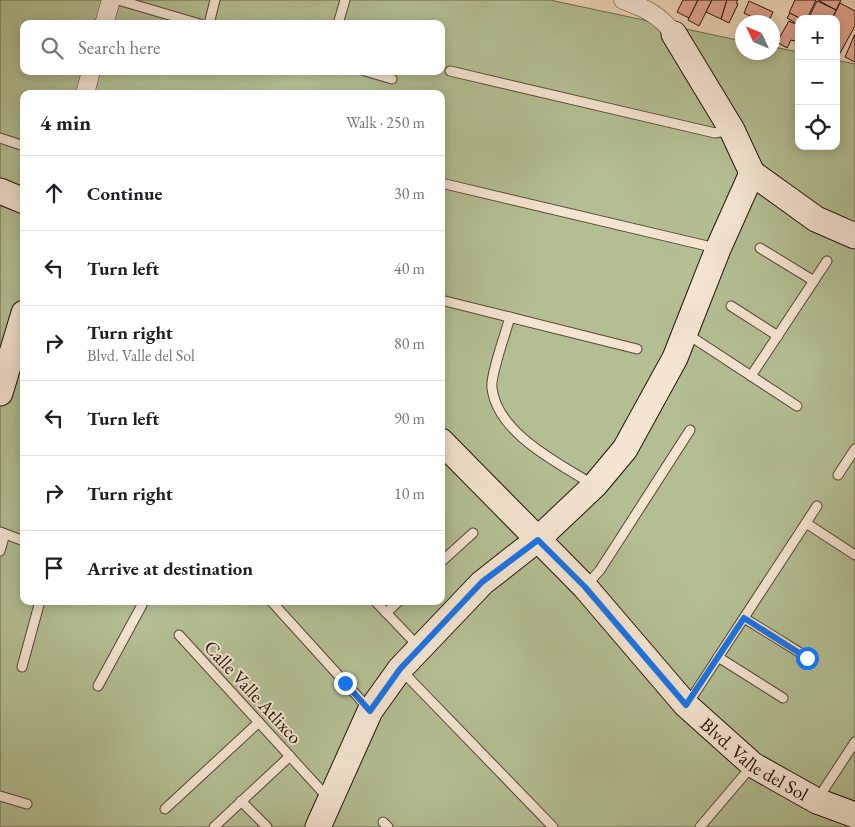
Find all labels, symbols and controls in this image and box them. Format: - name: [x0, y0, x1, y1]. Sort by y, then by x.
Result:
- north arrow: [735, 15, 780, 60]
- map controls: [795, 15, 840, 150]
- button: +: [795, 15, 840, 60]
- search box: [20, 20, 445, 75]
- icon: search: [38, 34, 66, 62]
- text: Search here: [78, 35, 160, 60]
- button: −: [795, 60, 840, 105]
- button: locate: [795, 105, 840, 150]
- text: 4 min: [40, 109, 91, 136]
- text: Walk · 250 m: [346, 112, 425, 133]
- icon: ahead: [40, 179, 68, 207]
- text: Continue: [87, 181, 162, 206]
- text: 30 m: [394, 183, 425, 204]
- icon: left: [40, 254, 68, 282]
- text: Turn left: [87, 256, 159, 281]
- text: 40 m: [394, 258, 425, 279]
- text: Turn right: [87, 320, 173, 345]
- icon: right: [40, 329, 68, 357]
- text: 80 m: [394, 333, 425, 354]
- text: Blvd. Valle del Sol: [87, 345, 195, 366]
- icon: left: [40, 404, 68, 432]
- text: Turn left: [87, 406, 159, 431]
- text: 90 m: [394, 408, 425, 429]
- icon: right: [40, 479, 68, 507]
- text: Turn right: [87, 481, 173, 506]
- text: 10 m: [394, 483, 425, 504]
- icon: arrive: [40, 554, 68, 582]
- text: Arrive at destination: [87, 556, 253, 581]
- street label: Calle Valle Atlixco: [199, 635, 307, 749]
- route start: [796, 647, 819, 670]
- route end: [334, 672, 357, 695]
- street label: Blvd. Valle del Sol: [695, 711, 813, 806]

